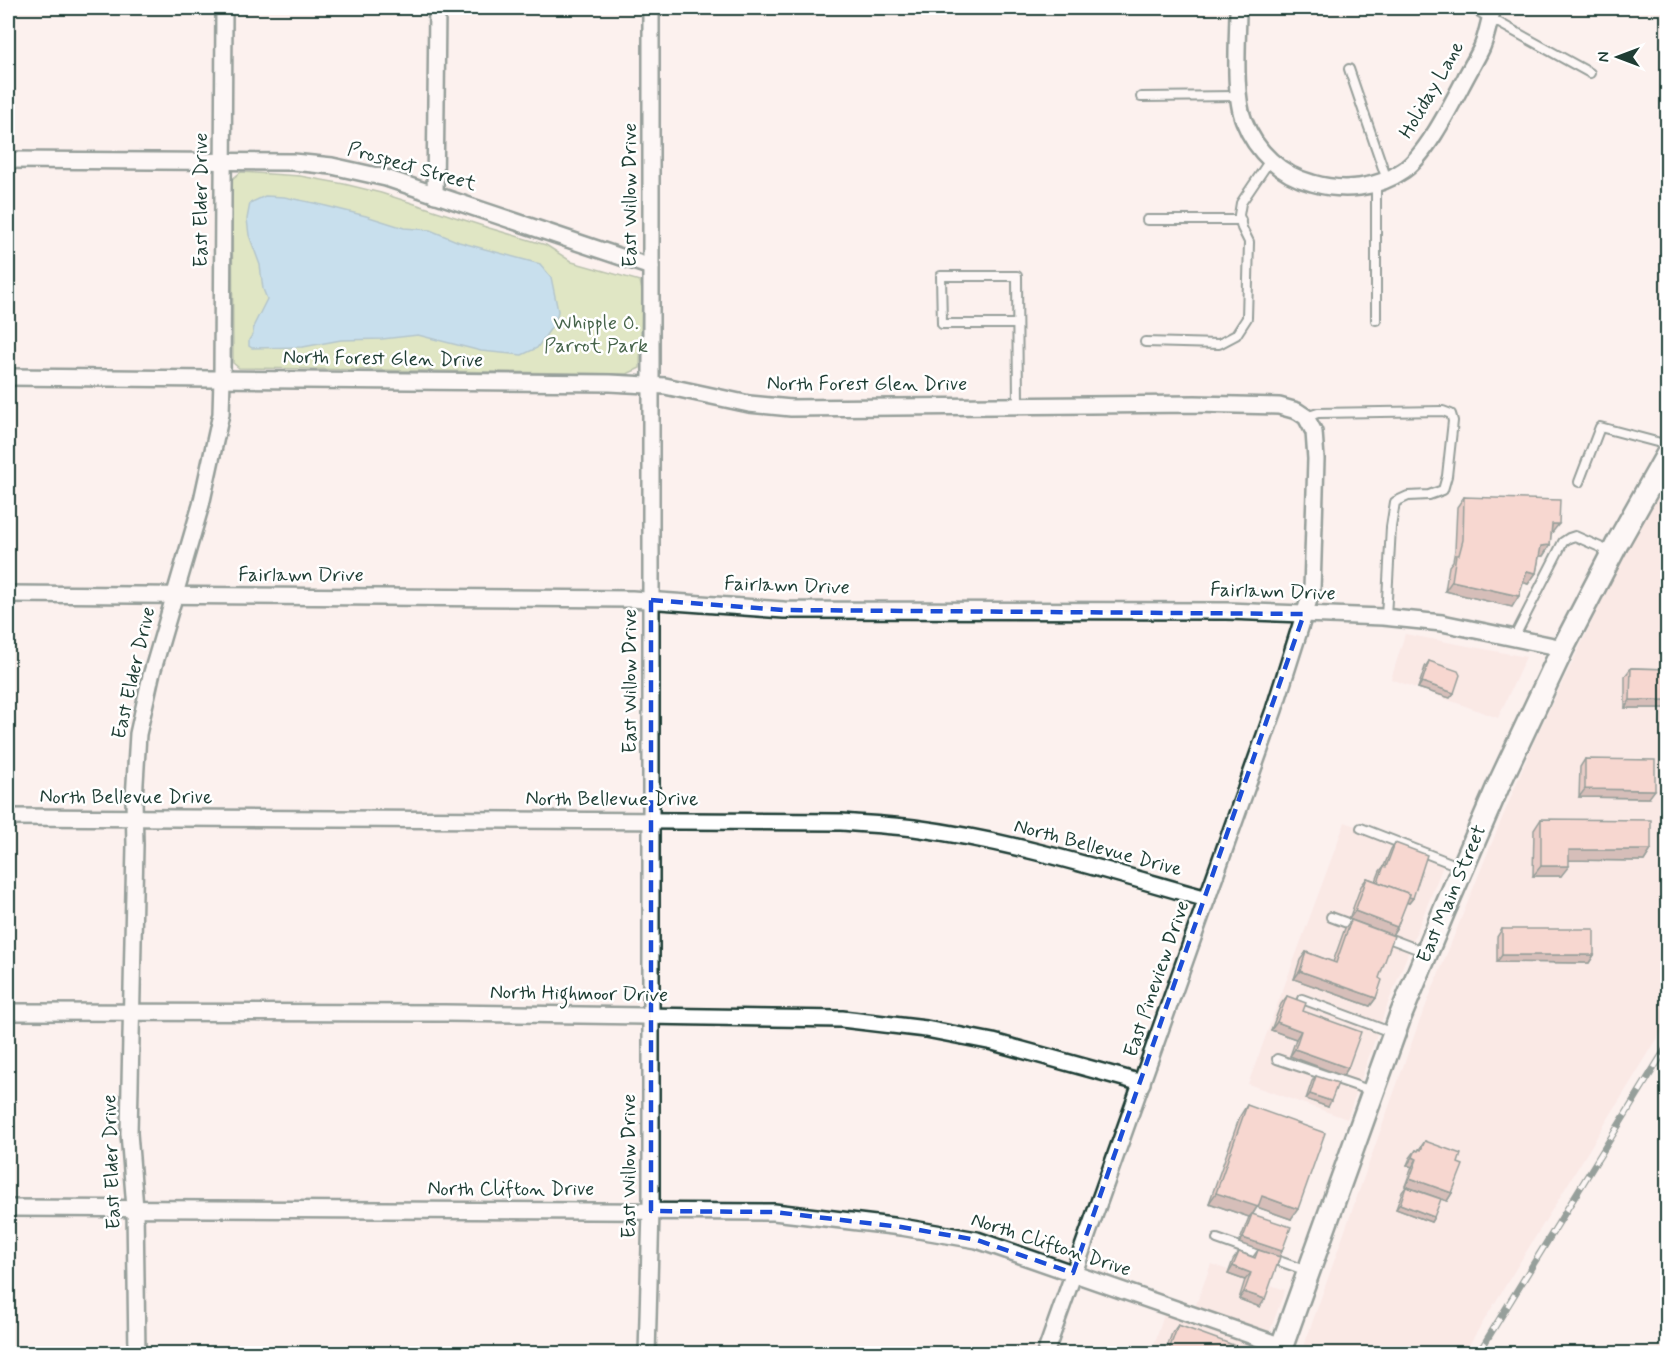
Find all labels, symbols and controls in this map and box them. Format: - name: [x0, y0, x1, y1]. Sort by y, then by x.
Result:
- north arrow: [1588, 27, 1648, 87]
- street label: Holiday Lane: [1393, 36, 1471, 144]
- text: N: [1594, 52, 1615, 62]
- street label: East Willow Drive: [617, 123, 644, 267]
- street label: East Elder Drive: [188, 132, 215, 268]
- street label: Prospect Street: [344, 136, 480, 198]
- park label: Whipple O. Parrot Park: [544, 310, 648, 360]
- street label: North Forest Glen Drive: [283, 344, 483, 374]
- street label: North Forest Glen Drive: [767, 371, 967, 398]
- street label: Fairlawn Drive: [238, 562, 364, 589]
- street label: Fairlawn Drive: [724, 570, 850, 602]
- street label: Fairlawn Drive: [1210, 576, 1336, 608]
- street label: East Elder Drive: [106, 604, 162, 742]
- street label: East Willow Drive: [617, 609, 644, 753]
- street label: North Bellevue Drive: [40, 784, 212, 811]
- street label: North Bellevue Drive: [526, 786, 698, 813]
- street label: North Bellevue Drive: [1011, 813, 1185, 883]
- street label: East Main Street: [1411, 821, 1493, 967]
- street label: East Pineview Drive: [1118, 897, 1196, 1061]
- street label: North Highmoor Drive: [490, 979, 668, 1011]
- street label: East Elder Drive: [96, 1094, 128, 1230]
- street label: East Willow Drive: [616, 1094, 643, 1238]
- street label: North Clifton Drive: [428, 1176, 594, 1203]
- street label: North Clifton Drive: [968, 1206, 1134, 1284]

